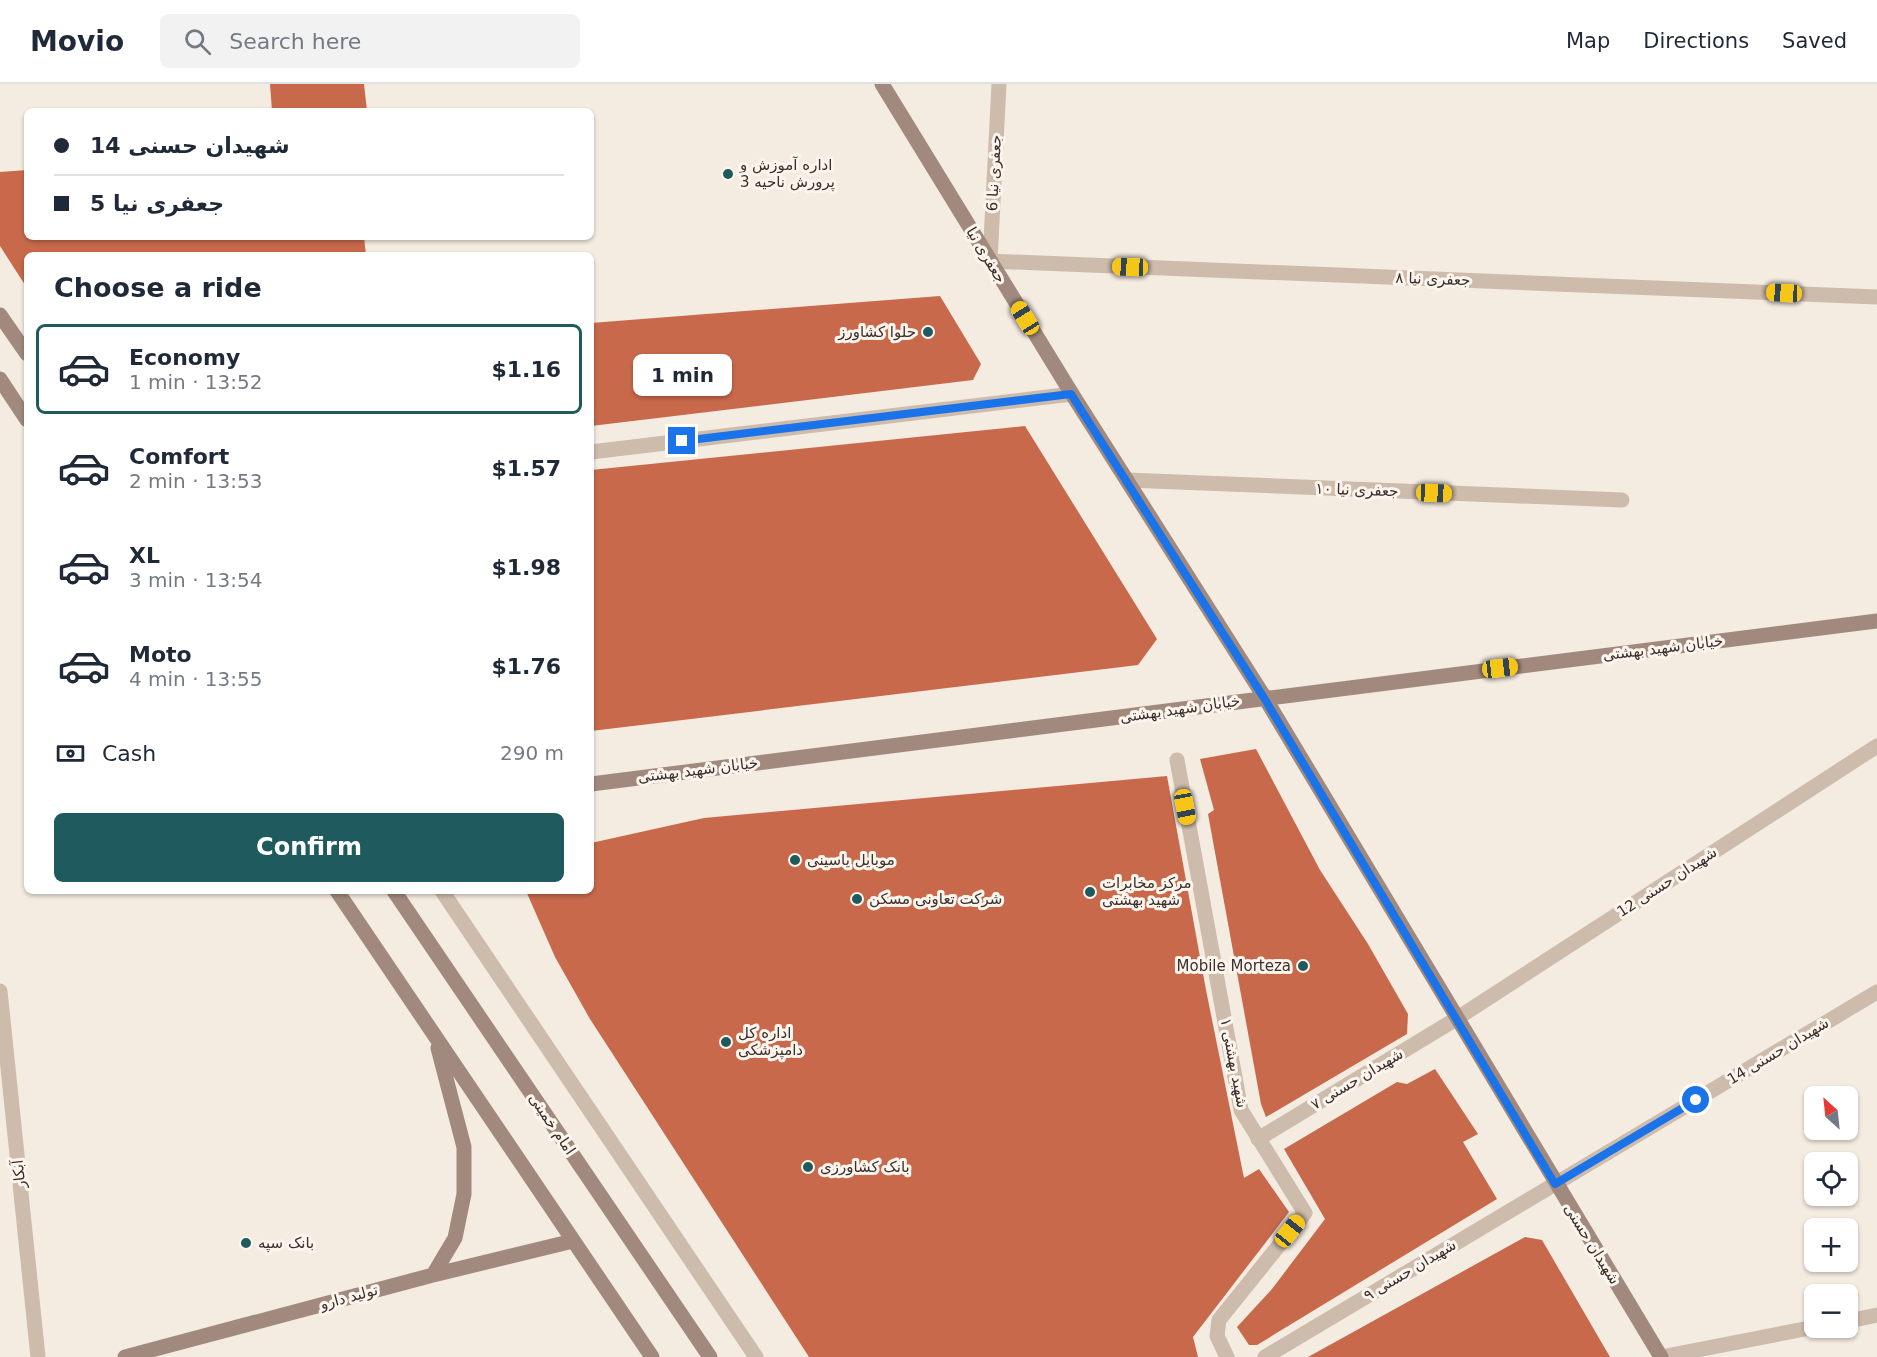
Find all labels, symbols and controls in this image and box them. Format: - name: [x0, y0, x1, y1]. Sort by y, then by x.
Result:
- search box: [160, 14, 580, 68]
- text: Movio: [30, 25, 124, 58]
- icon: search: [181, 25, 214, 58]
- text: Search here: [229, 29, 361, 54]
- text: Map: [1566, 29, 1610, 53]
- text: Directions: [1643, 29, 1749, 53]
- text: Saved: [1782, 29, 1847, 53]
- text: شهیدان حسنی 14: [90, 133, 290, 158]
- street label: جعفری نیا 6: [983, 134, 1005, 212]
- place label: اداره آموزش و پرورش ناحیه 3: [739, 156, 835, 192]
- marker: اداره آموزش و پرورش ناحیه 3: [721, 167, 735, 181]
- text: جعفری نیا 5: [90, 191, 224, 216]
- street label: جعفری نیا: [962, 224, 1010, 286]
- car: [1112, 257, 1148, 277]
- street label: جعفری نیا ۸: [1395, 269, 1471, 289]
- text: Choose a ride: [54, 272, 262, 303]
- car: [1766, 283, 1802, 303]
- car: [1008, 298, 1042, 338]
- place label: حلوا کشاورز: [837, 323, 916, 341]
- marker: حلوا کشاورز: [921, 325, 935, 339]
- icon: car: [57, 342, 111, 396]
- text: Economy: [129, 345, 240, 370]
- callout: 1 min: [632, 354, 732, 396]
- text: $1.16: [491, 357, 561, 382]
- text: 1 min: [651, 363, 714, 387]
- text: 1 min · 13:52: [129, 370, 263, 394]
- route end: [668, 427, 695, 454]
- icon: car: [57, 441, 111, 495]
- text: Comfort: [129, 444, 229, 469]
- text: $1.57: [491, 456, 561, 481]
- text: 2 min · 13:53: [129, 469, 263, 493]
- street label: جعفری نیا ۱۰: [1315, 480, 1399, 500]
- car: [1416, 483, 1452, 503]
- icon: car: [57, 540, 111, 594]
- text: XL: [129, 543, 160, 568]
- text: $1.98: [491, 555, 561, 580]
- text: 3 min · 13:54: [129, 568, 263, 592]
- street label: خیابان شهید بهشتی: [1602, 632, 1724, 664]
- icon: car: [57, 639, 111, 693]
- text: Moto: [129, 642, 192, 667]
- text: $1.76: [491, 654, 561, 679]
- car: [1481, 657, 1519, 679]
- text: 4 min · 13:55: [129, 667, 263, 691]
- street label: خیابان شهید بهشتی: [1119, 692, 1241, 726]
- icon: cash: [54, 737, 87, 770]
- text: Cash: [102, 741, 156, 766]
- text: 290 m: [500, 741, 564, 765]
- street label: خیابان شهید بهشتی: [637, 754, 759, 786]
- car: [1173, 788, 1197, 826]
- button: Confirm: [54, 813, 564, 882]
- street label: شهیدان حسنی 12: [1614, 843, 1720, 921]
- place label: موبایل یاسینی: [807, 851, 895, 869]
- marker: موبایل یاسینی: [788, 853, 802, 867]
- place label: مرکز مخابرات شهید بهشتی: [1102, 874, 1192, 909]
- marker: مرکز مخابرات شهید بهشتی: [1083, 885, 1097, 899]
- place label: شرکت تعاونی مسکن: [869, 890, 1002, 908]
- marker: شرکت تعاونی مسکن: [850, 892, 864, 906]
- place label: Mobile Morteza: [1177, 957, 1291, 975]
- marker: Mobile Morteza: [1296, 959, 1310, 973]
- street label: شهیدان حسنی 14: [1724, 1014, 1832, 1088]
- street label: شهید بهشتی ۱: [1216, 1017, 1252, 1109]
- place label: اداره کل دامپزشکی: [738, 1024, 803, 1060]
- marker: اداره کل دامپزشکی: [719, 1035, 733, 1049]
- street label: شهیدان حسنی ۷: [1308, 1044, 1406, 1114]
- route start: [1682, 1086, 1709, 1113]
- north arrow: [1804, 1086, 1858, 1140]
- map controls: [1804, 1086, 1858, 1338]
- street label: امام خمینی: [525, 1090, 579, 1158]
- button: locate: [1804, 1152, 1858, 1206]
- street label: آبکار: [8, 1158, 30, 1190]
- place label: بانک کشاورزی: [820, 1158, 910, 1176]
- marker: بانک کشاورزی: [801, 1160, 815, 1174]
- street label: شهیدان حسنی: [1560, 1200, 1624, 1288]
- car: [1272, 1211, 1308, 1251]
- button: +: [1804, 1218, 1858, 1272]
- place label: بانک سپه: [258, 1234, 314, 1253]
- street label: شهیدان حسنی ۹: [1361, 1235, 1459, 1305]
- marker: بانک سپه: [239, 1236, 253, 1250]
- street label: تولید دارو: [317, 1281, 380, 1314]
- button: −: [1804, 1284, 1858, 1338]

